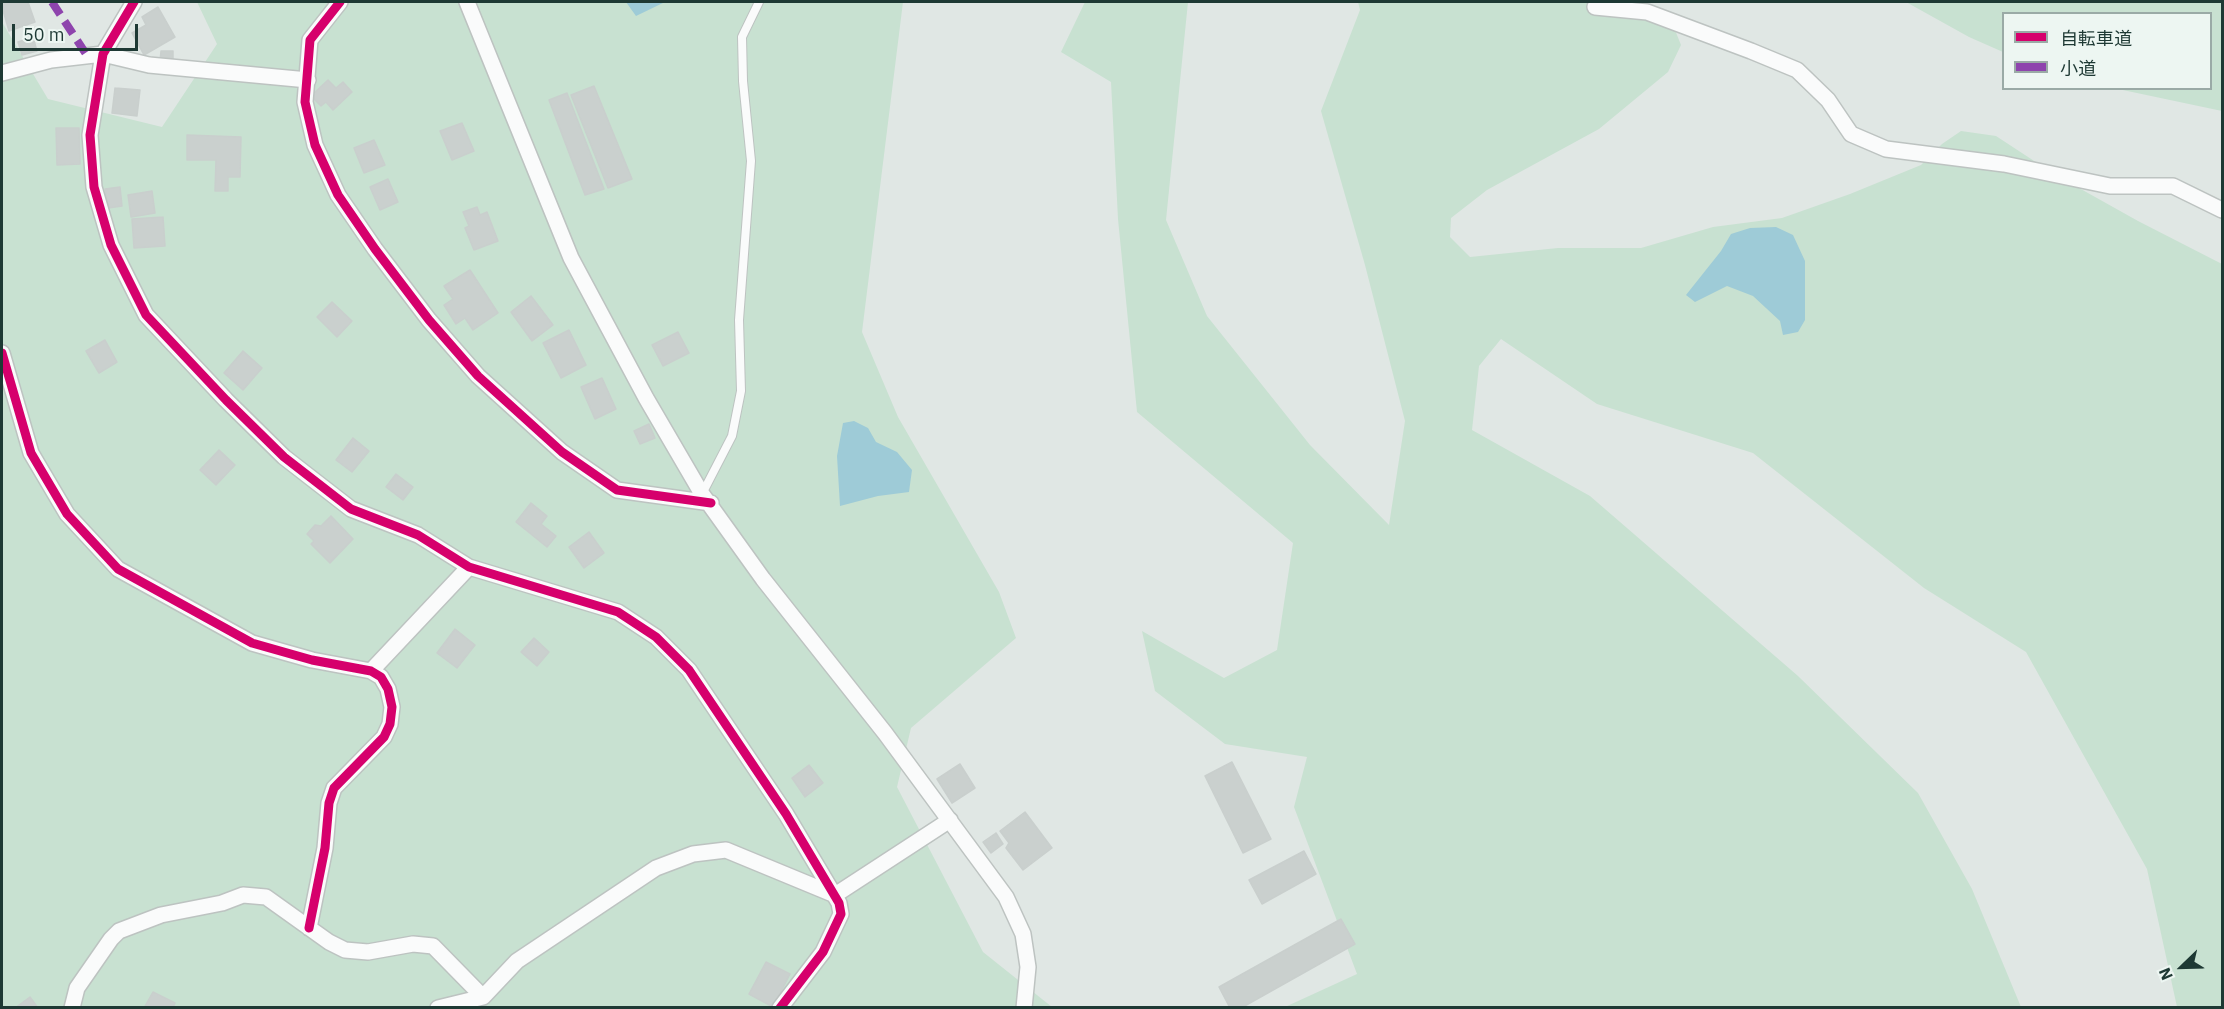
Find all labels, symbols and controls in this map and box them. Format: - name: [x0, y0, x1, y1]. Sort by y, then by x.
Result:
- scale bar: [15, 12, 141, 50]
- legend: [2002, 12, 2212, 90]
- text: 50 m: [23, 23, 65, 46]
- text: 自転車道: [2060, 27, 2132, 50]
- text: 小道: [2060, 57, 2096, 80]
- north arrow: [2152, 937, 2212, 997]
- text: N: [2154, 965, 2177, 983]

